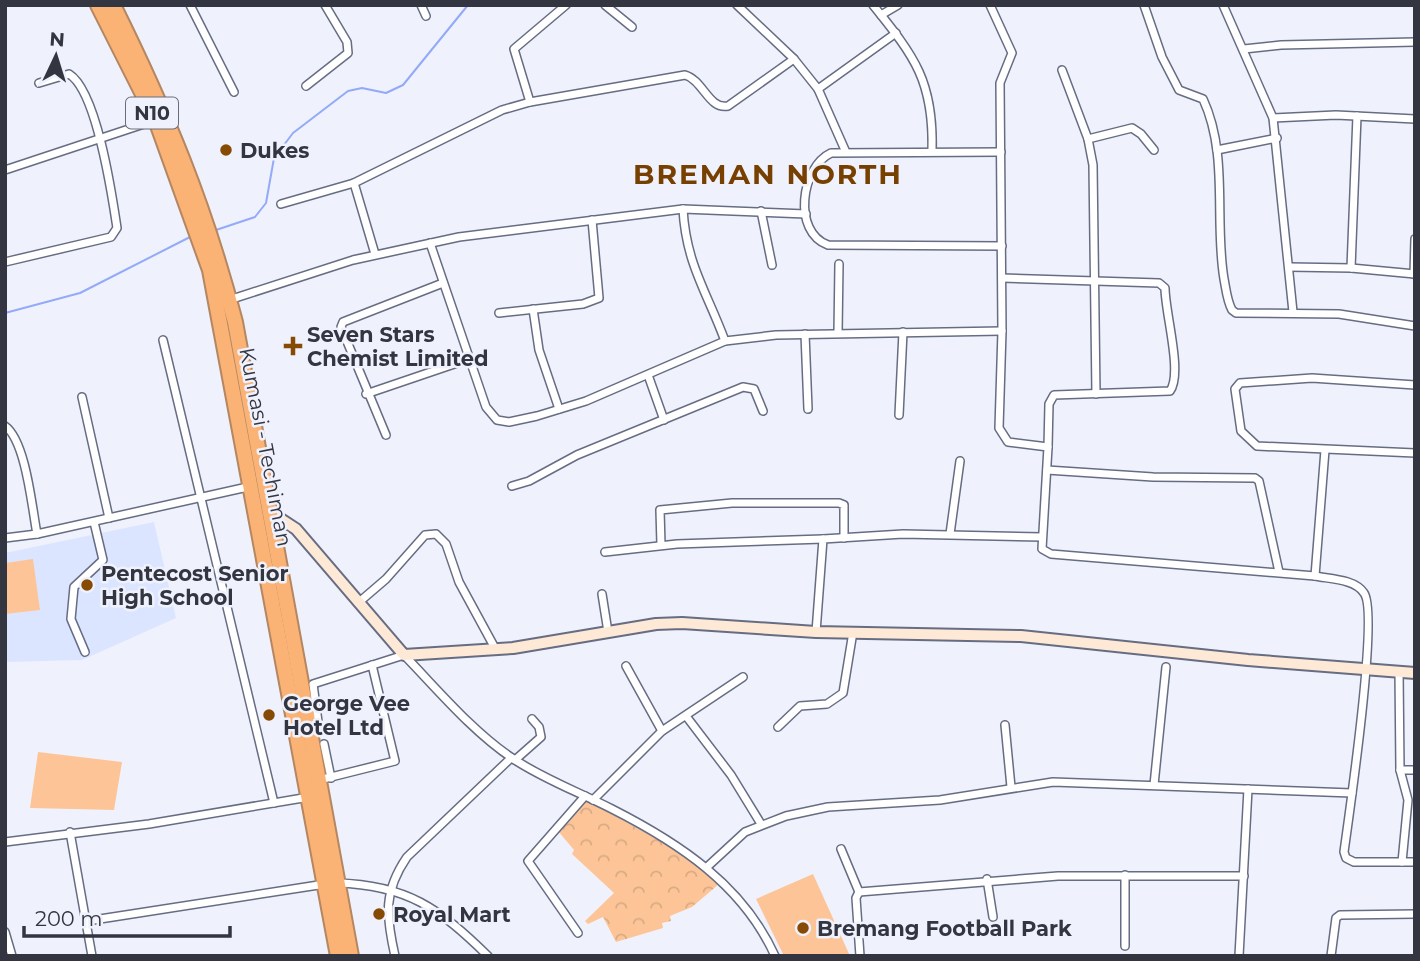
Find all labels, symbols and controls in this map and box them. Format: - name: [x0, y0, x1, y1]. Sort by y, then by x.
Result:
- north arrow: [21, 21, 91, 91]
- text: N: [49, 28, 66, 52]
- road number: N10: [126, 97, 178, 128]
- place label: Dukes: [240, 138, 309, 163]
- marker: Dukes: [218, 142, 234, 158]
- district label: BREMAN NORTH: [633, 157, 903, 191]
- place label: Seven Stars Chemist Limited: [307, 322, 489, 371]
- marker: Seven Stars Chemist Limited: [285, 338, 301, 354]
- street label: Kumasi - Techiman: [234, 345, 298, 549]
- place label: Pentecost Senior High School: [101, 561, 288, 610]
- marker: Pentecost Senior High School: [79, 577, 95, 593]
- place label: George Vee Hotel Ltd: [283, 691, 410, 740]
- marker: George Vee Hotel Ltd: [261, 707, 277, 723]
- scale bar: [24, 894, 231, 938]
- place label: Royal Mart: [393, 902, 511, 927]
- text: 200 m: [35, 906, 102, 931]
- marker: Royal Mart: [371, 906, 387, 922]
- place label: Bremang Football Park: [817, 916, 1072, 941]
- marker: Bremang Football Park: [795, 920, 811, 936]

